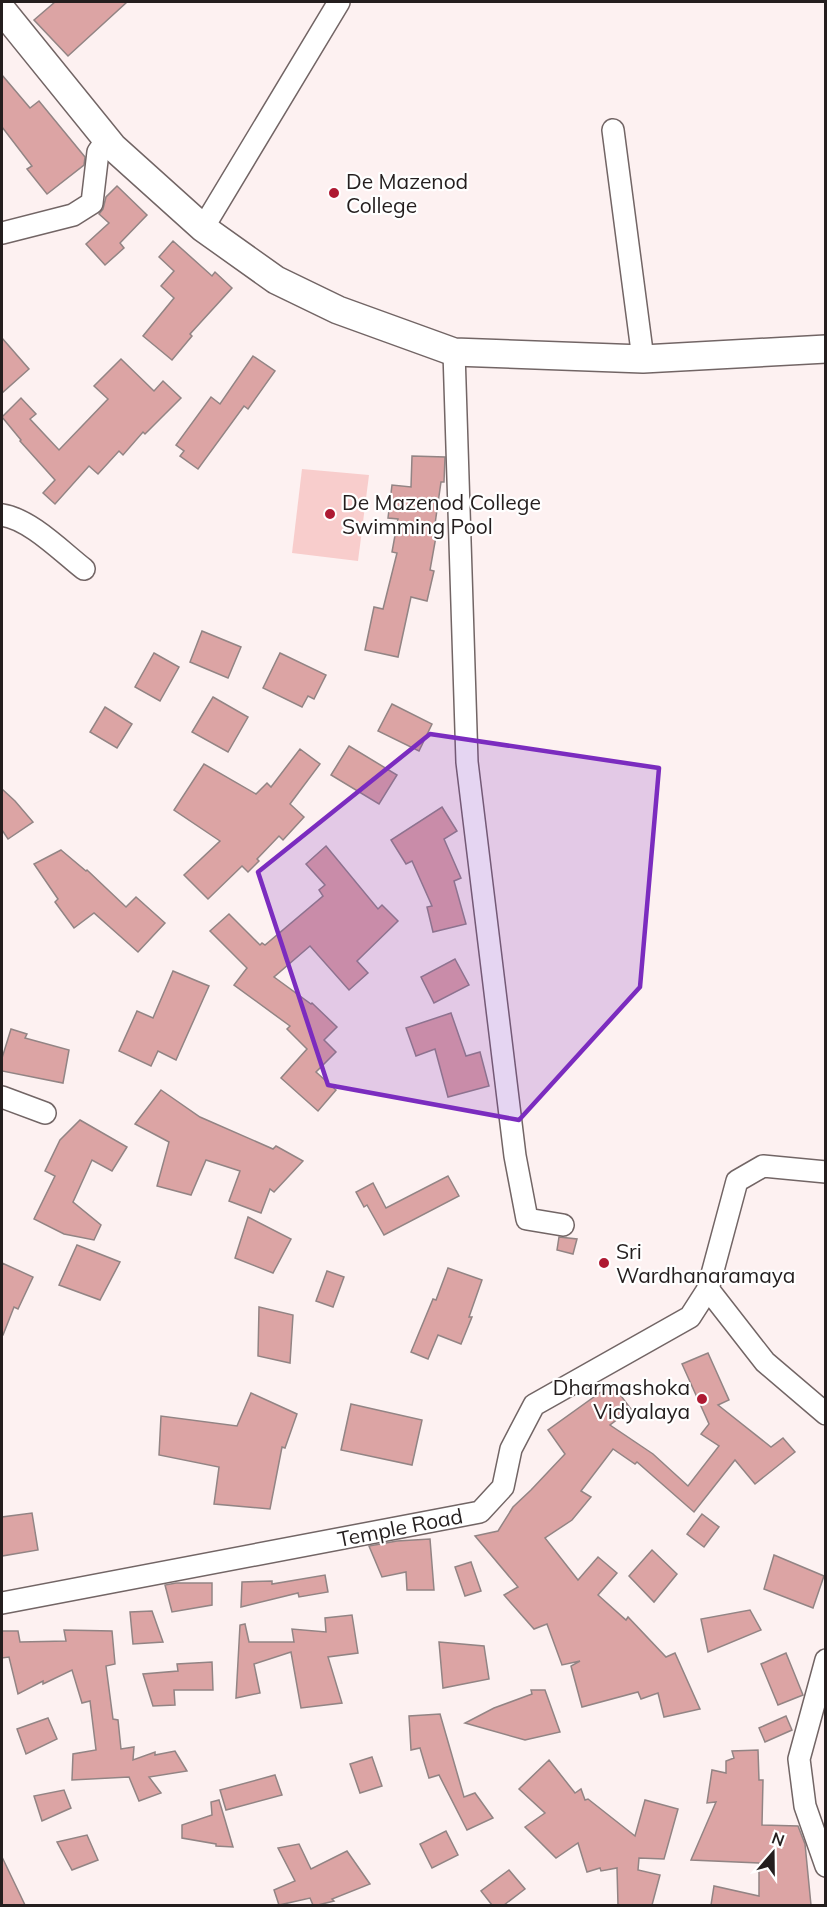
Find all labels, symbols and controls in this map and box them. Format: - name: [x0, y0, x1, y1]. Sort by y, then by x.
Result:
- place label: De Mazenod College: [346, 168, 468, 218]
- marker: De Mazenod College: [327, 186, 341, 200]
- place label: De Mazenod College Swimming Pool: [342, 489, 541, 539]
- marker: De Mazenod College Swimming Pool: [323, 507, 337, 521]
- place label: Sri Wardhanaramaya: [616, 1238, 795, 1288]
- marker: Sri Wardhanaramaya: [597, 1256, 611, 1270]
- place label: Dharmashoka Vidyalaya: [553, 1374, 690, 1424]
- marker: Dharmashoka Vidyalaya: [695, 1392, 709, 1406]
- street label: Temple Road: [335, 1502, 465, 1552]
- north arrow: [743, 1823, 803, 1883]
- text: N: [769, 1827, 787, 1850]

